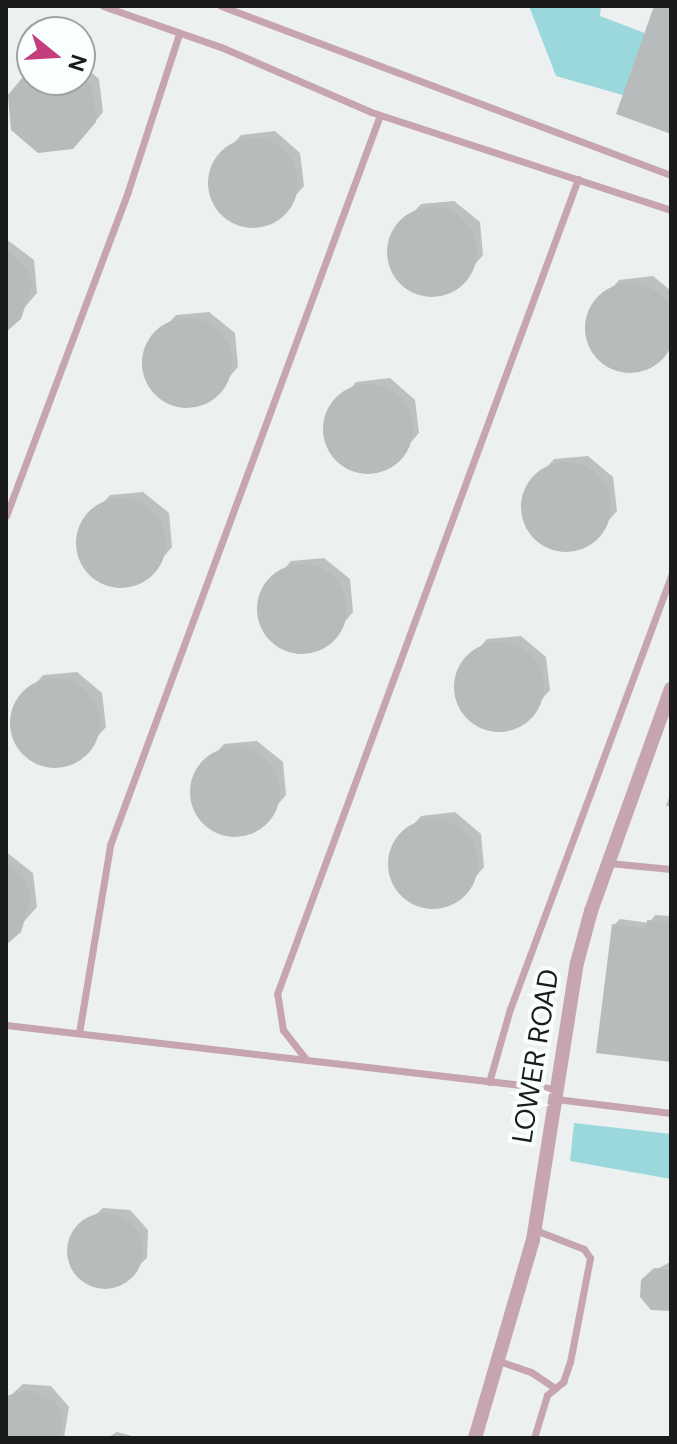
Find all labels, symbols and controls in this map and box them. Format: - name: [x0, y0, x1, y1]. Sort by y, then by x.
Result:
- north arrow: [16, 16, 96, 96]
- text: N: [61, 51, 94, 75]
- street label: LOWER ROAD: [506, 967, 566, 1145]

